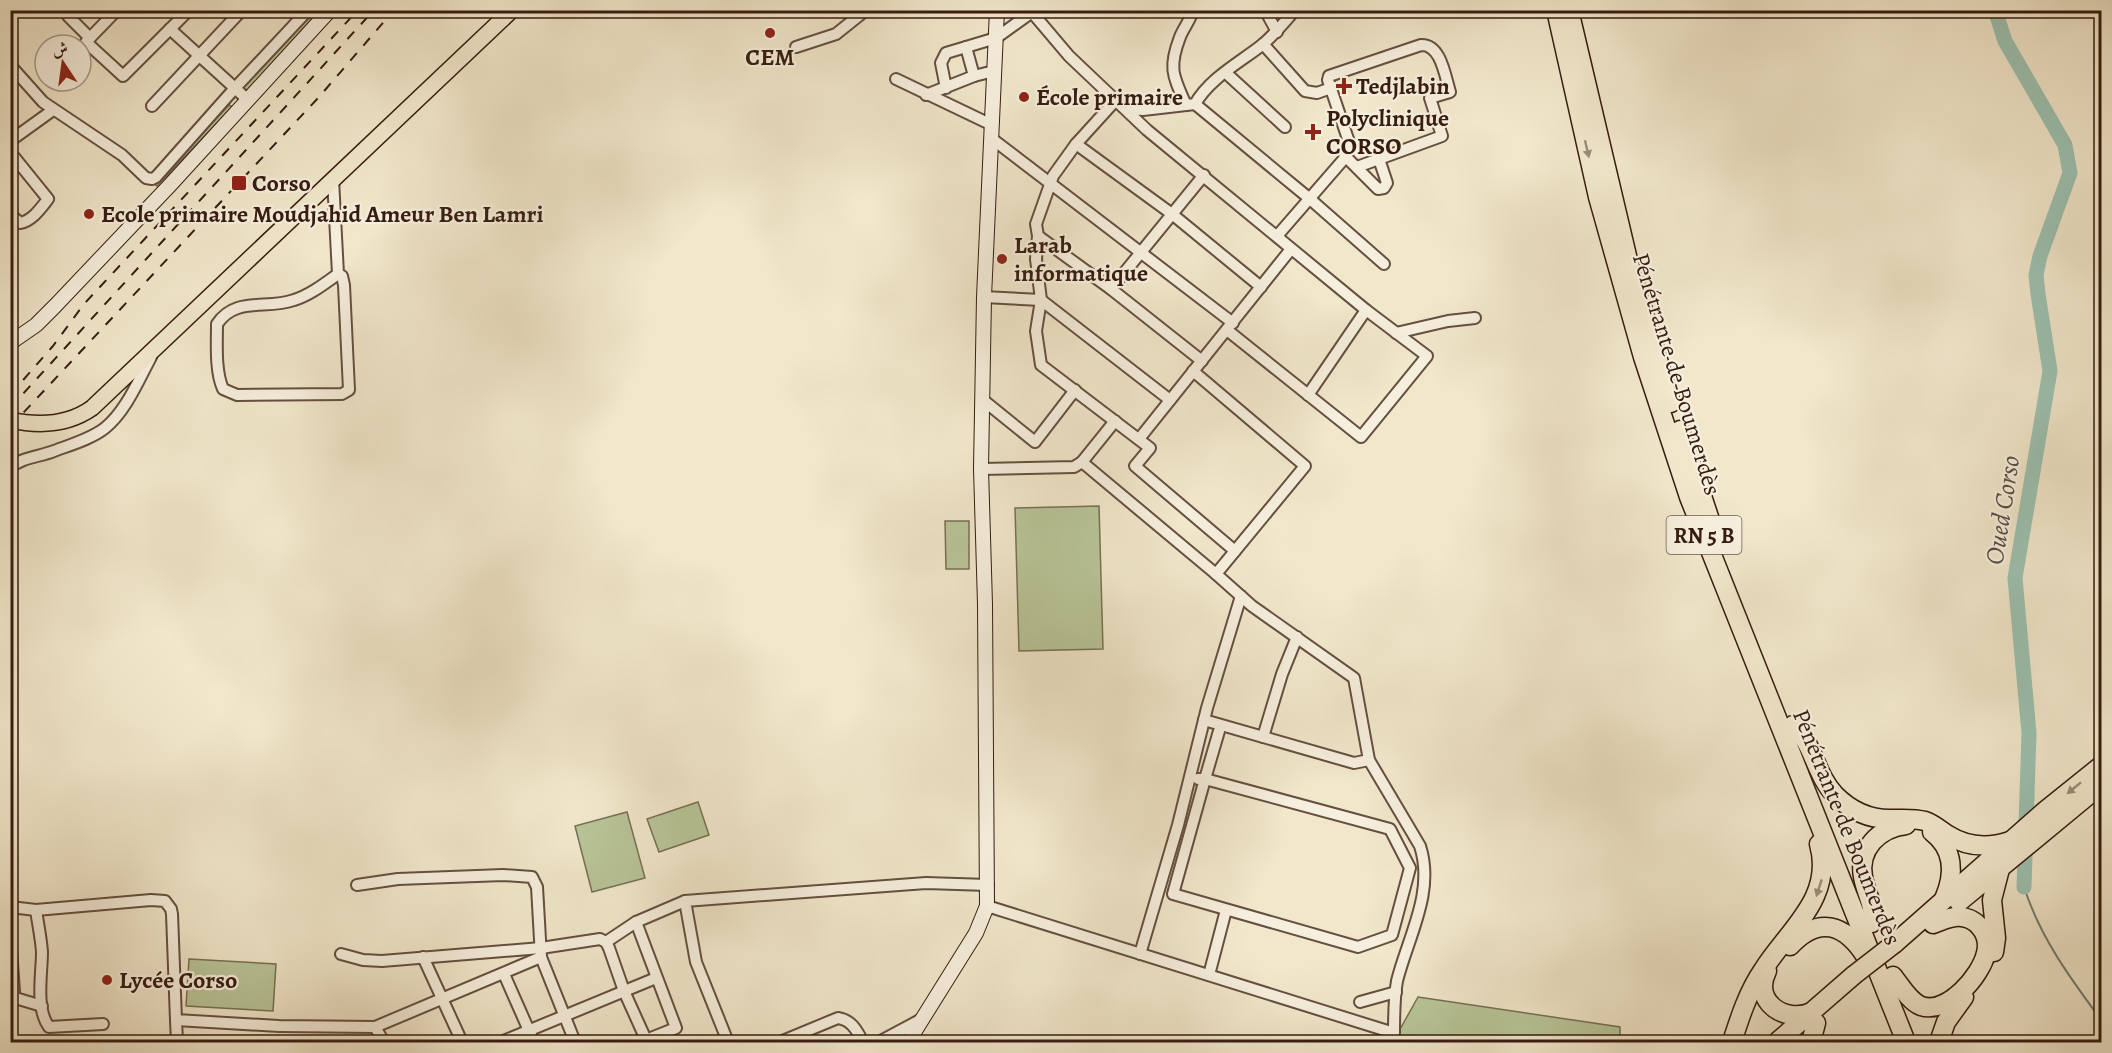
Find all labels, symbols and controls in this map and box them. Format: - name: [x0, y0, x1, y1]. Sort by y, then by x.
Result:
- marker: CEM: [763, 26, 777, 40]
- north arrow: [33, 33, 93, 93]
- text: ش: [50, 37, 70, 62]
- place label: CEM: [745, 41, 795, 73]
- place label: Tedjlabin: [1356, 70, 1450, 102]
- marker: Tedjlabin: [1337, 79, 1351, 93]
- place label: École primaire: [1036, 81, 1183, 113]
- marker: École primaire: [1017, 90, 1031, 104]
- place label: Polyclinique CORSO: [1326, 102, 1449, 162]
- marker: Polyclinique CORSO: [1304, 123, 1322, 141]
- one-way arrow: [1583, 140, 1592, 159]
- place label: Corso: [252, 167, 311, 199]
- marker: Corso: [230, 174, 248, 192]
- place label: Ecole primaire Moudjahid Ameur Ben Lamri: [101, 198, 543, 230]
- marker: Ecole primaire Moudjahid Ameur Ben Lamri: [82, 207, 96, 221]
- place label: Larab informatique: [1014, 229, 1148, 289]
- street label: Pénétrante de Boumerdès: [1625, 249, 1729, 499]
- marker: Larab informatique: [995, 252, 1009, 266]
- water label: Oued Corso: [1977, 453, 2028, 567]
- road number: RN 5 B: [1666, 516, 1742, 554]
- street label: Pénétrante de Boumerdès: [1785, 704, 1909, 950]
- one-way arrow: [2066, 781, 2081, 793]
- one-way arrow: [1814, 879, 1823, 897]
- place label: Lycée Corso: [119, 964, 237, 996]
- marker: Lycée Corso: [100, 973, 114, 987]

